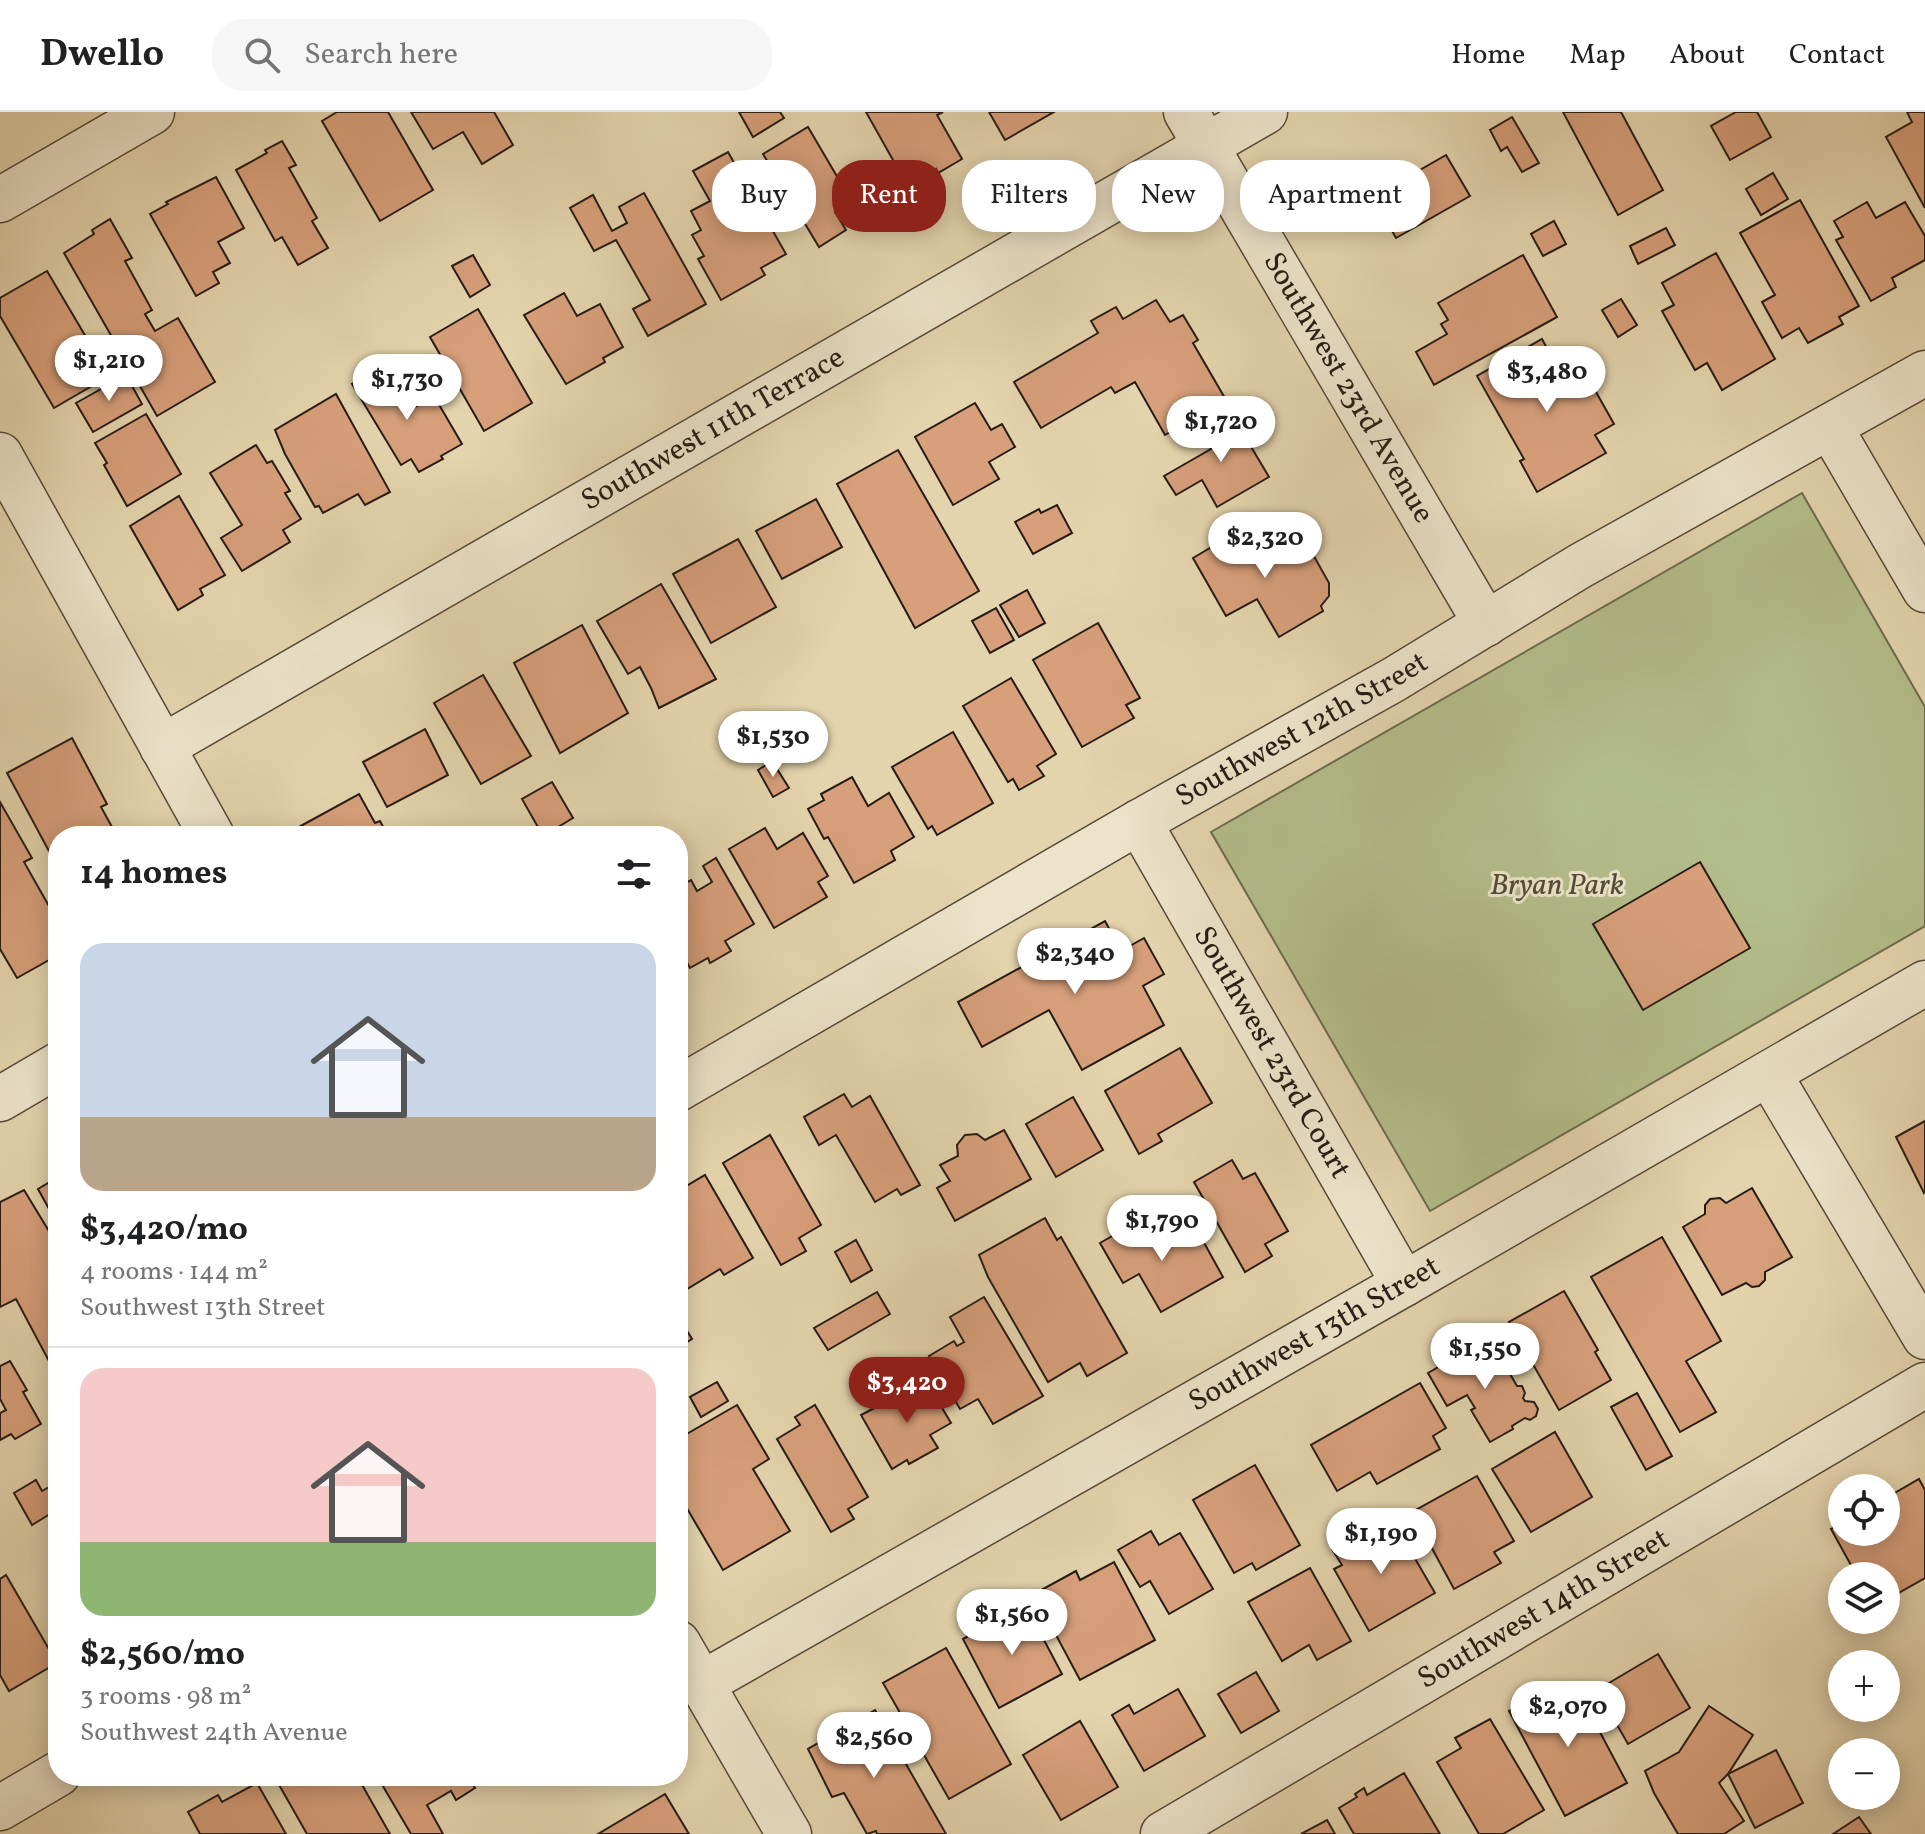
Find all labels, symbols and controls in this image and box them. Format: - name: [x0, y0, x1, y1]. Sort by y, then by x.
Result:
- search box: [212, 19, 772, 91]
- text: Dwello: [40, 29, 164, 82]
- icon: search: [240, 33, 284, 77]
- text: Search here: [304, 34, 458, 76]
- text: Home: [1451, 36, 1525, 75]
- text: Map: [1569, 36, 1625, 75]
- text: About: [1669, 36, 1745, 75]
- text: Contact: [1789, 36, 1885, 75]
- chip: Buy: [712, 160, 816, 232]
- chip: Rent: [832, 160, 946, 232]
- chip: Filters: [962, 160, 1096, 232]
- chip: New: [1112, 160, 1224, 232]
- chip: Apartment: [1240, 160, 1430, 232]
- street label: Southwest 23rd Avenue: [1252, 245, 1444, 531]
- pin: $1,210: [44, 335, 174, 403]
- street label: Southwest 11th Terrace: [574, 337, 853, 522]
- text: $1,210: [73, 343, 145, 379]
- pin: $3,480: [1482, 346, 1612, 414]
- pin: $1,730: [342, 354, 472, 422]
- text: $3,480: [1507, 354, 1587, 390]
- text: $1,730: [371, 362, 443, 398]
- pin: $1,720: [1156, 396, 1286, 464]
- text: $1,720: [1184, 404, 1258, 440]
- pin: $2,320: [1200, 512, 1330, 580]
- text: $2,320: [1226, 520, 1304, 556]
- street label: Southwest 12th Street: [1168, 642, 1437, 818]
- pin: $1,530: [708, 711, 838, 779]
- text: $1,530: [736, 719, 810, 755]
- text: 14 homes: [80, 851, 227, 898]
- icon: filters: [612, 852, 656, 896]
- park label: Bryan Park: [1490, 865, 1624, 907]
- street label: Southwest 23rd Court: [1182, 919, 1360, 1187]
- pin: $2,340: [1010, 928, 1140, 996]
- text: $2,340: [1035, 936, 1115, 972]
- icon: home: [296, 995, 440, 1139]
- pin: $1,790: [1097, 1195, 1227, 1263]
- text: $1,790: [1125, 1203, 1199, 1239]
- text: $3,420/mo: [80, 1207, 248, 1254]
- street label: Southwest 13th Street: [1181, 1246, 1448, 1423]
- text: 4 rooms · 144 m²: [80, 1254, 268, 1290]
- text: Southwest 13th Street: [80, 1290, 325, 1326]
- pin: $1,550: [1420, 1323, 1550, 1391]
- text: $1,550: [1448, 1331, 1522, 1367]
- pin: $3,420: [842, 1357, 972, 1425]
- text: $3,420: [867, 1365, 947, 1401]
- icon: home: [296, 1420, 440, 1564]
- map controls: [1828, 1474, 1900, 1810]
- button: locate: [1828, 1474, 1900, 1546]
- pin: $1,190: [1316, 1508, 1446, 1576]
- text: $1,190: [1344, 1516, 1418, 1552]
- street label: Southwest 14th Street: [1410, 1519, 1678, 1700]
- button: layers: [1828, 1562, 1900, 1634]
- pin: $1,560: [947, 1589, 1077, 1657]
- text: $1,560: [974, 1597, 1050, 1633]
- text: $2,560/mo: [80, 1632, 245, 1679]
- button: +: [1828, 1650, 1900, 1722]
- text: 3 rooms · 98 m²: [80, 1679, 251, 1715]
- pin: $2,070: [1503, 1681, 1633, 1749]
- text: $2,070: [1528, 1689, 1608, 1725]
- pin: $2,560: [809, 1712, 939, 1780]
- text: Southwest 24th Avenue: [80, 1715, 348, 1751]
- text: $2,560: [835, 1720, 913, 1756]
- button: −: [1828, 1738, 1900, 1810]

